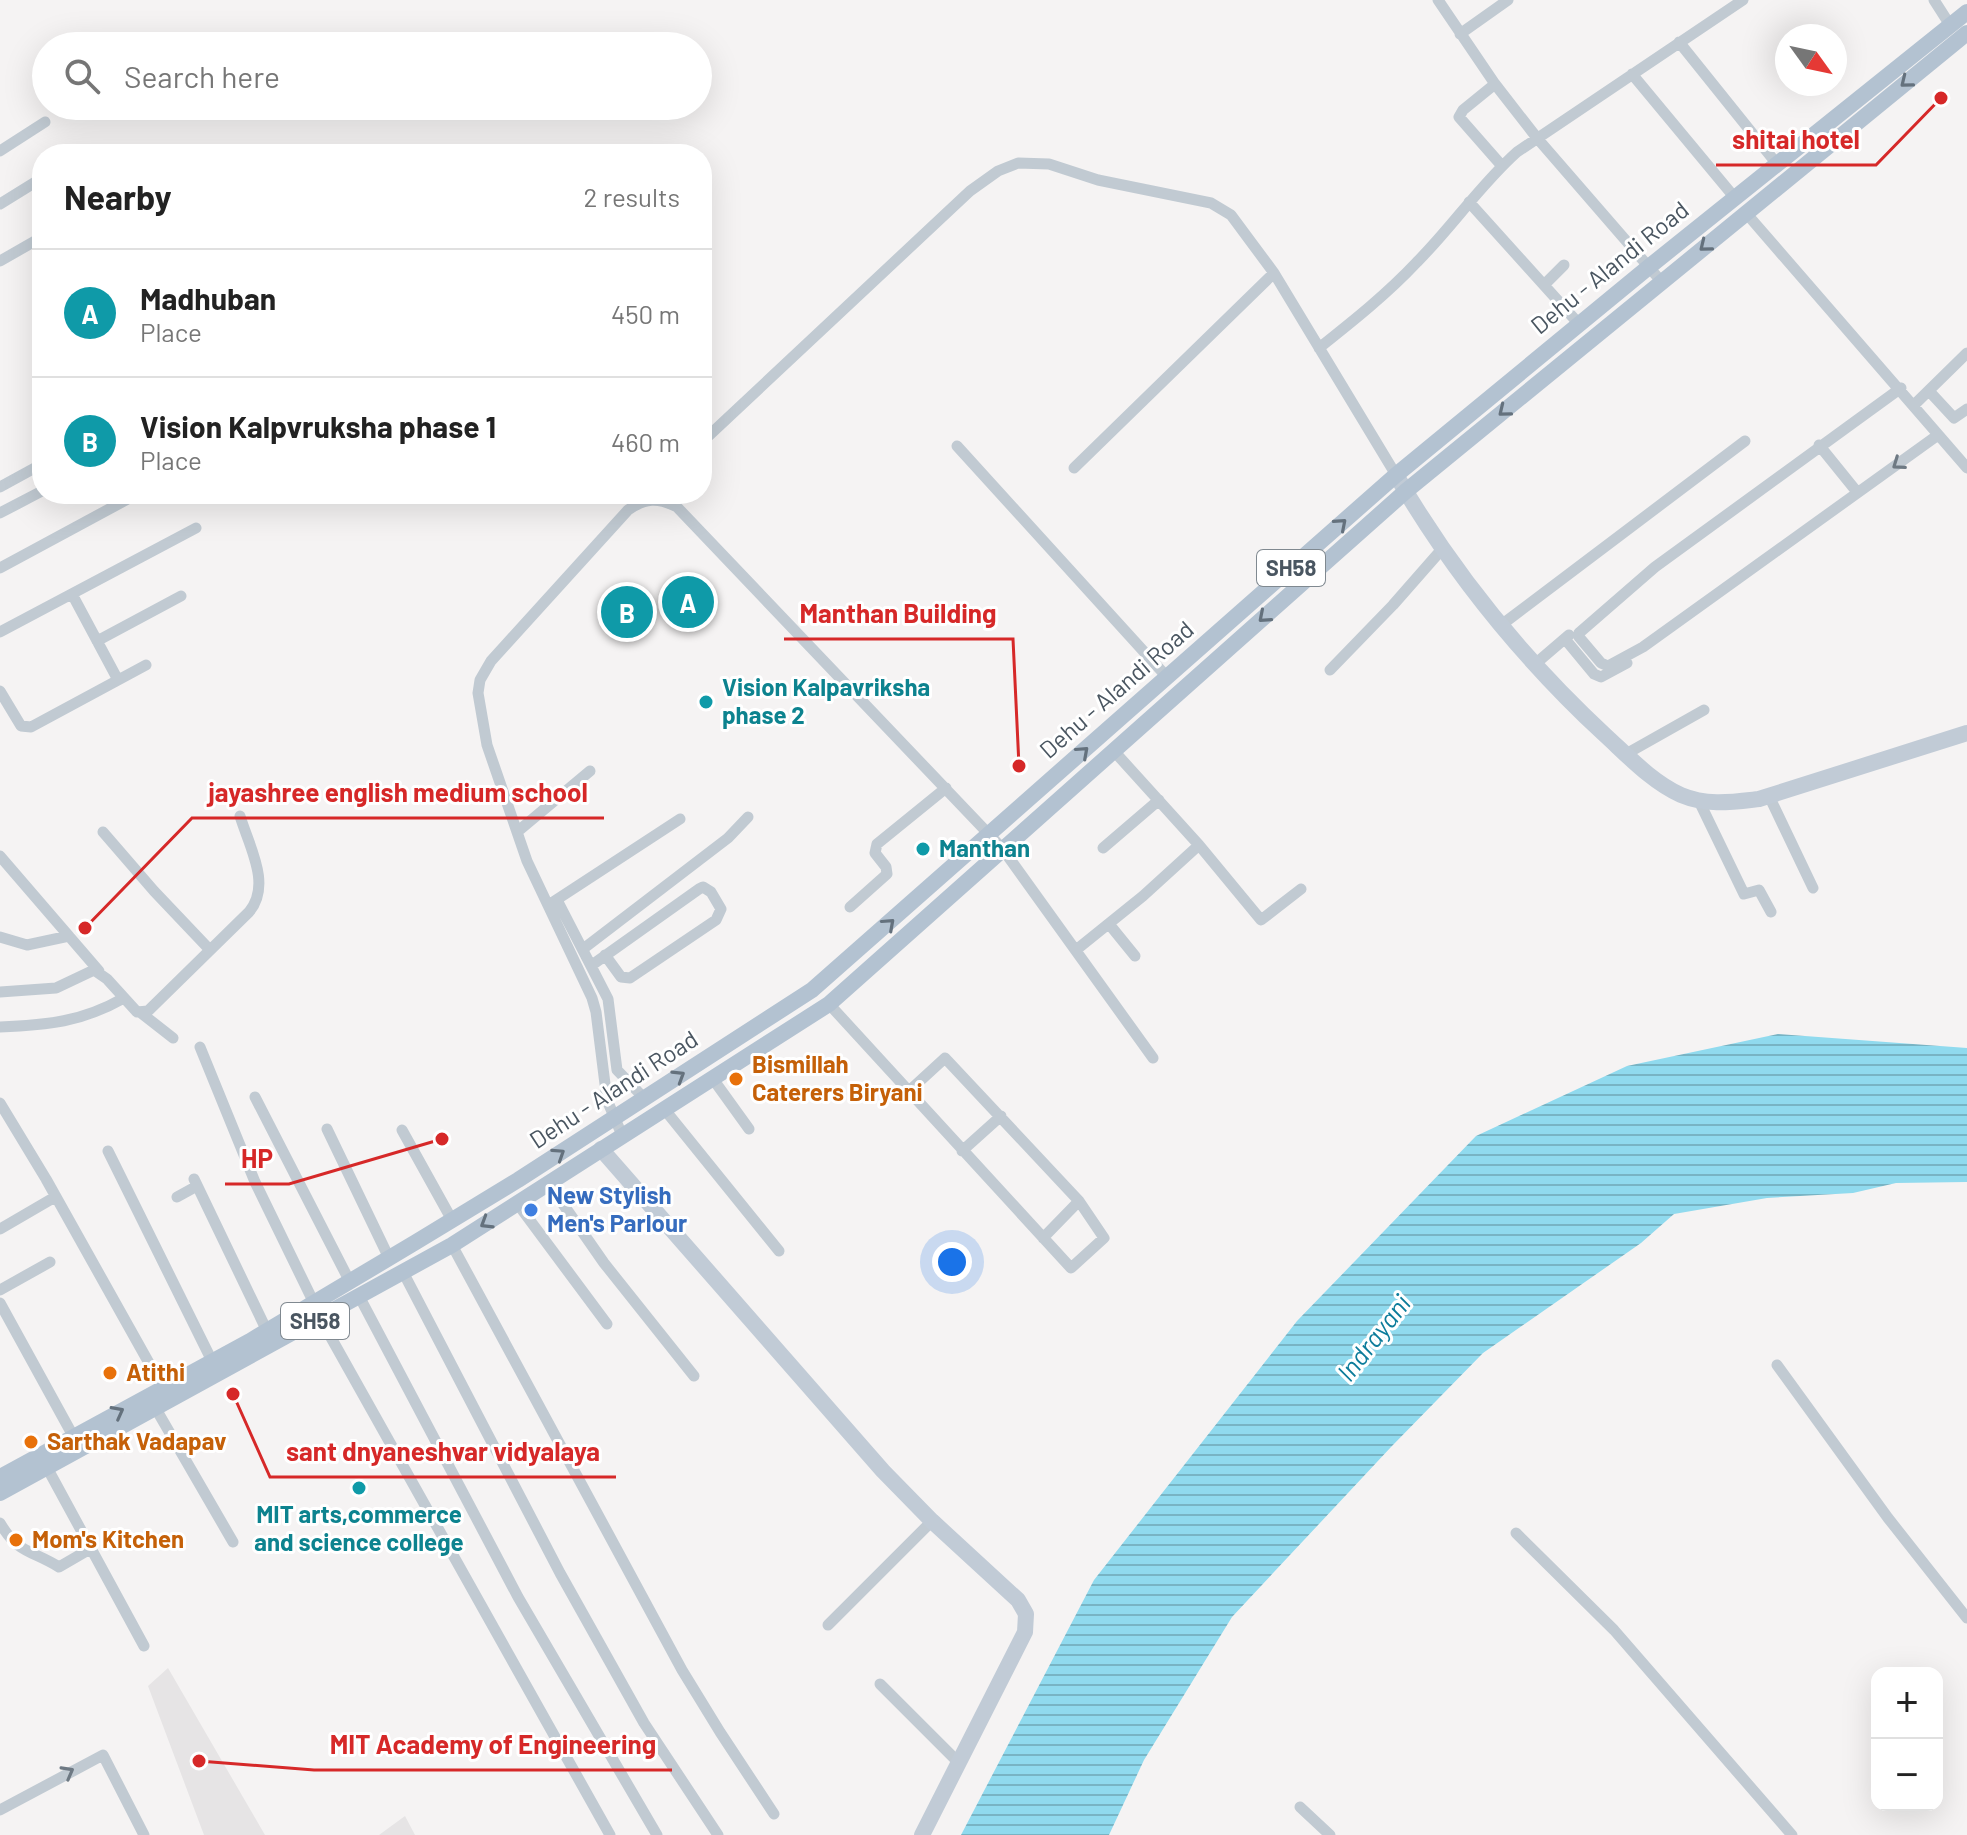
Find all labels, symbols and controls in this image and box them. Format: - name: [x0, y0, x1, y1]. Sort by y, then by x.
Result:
- north arrow: [1775, 24, 1847, 96]
- search box: [32, 32, 712, 120]
- icon: search: [60, 54, 104, 98]
- text: Search here: [124, 58, 280, 94]
- one-way arrow: [1901, 72, 1916, 87]
- callout: shitai hotel: [1716, 115, 1876, 165]
- text: shitai hotel: [1732, 123, 1860, 154]
- text: Nearby: [64, 176, 172, 217]
- text: 2 results: [584, 181, 680, 212]
- street label: Dehu - Alandi Road: [1524, 194, 1694, 339]
- one-way arrow: [1700, 236, 1714, 251]
- text: Madhuban: [140, 280, 276, 316]
- text: A: [81, 298, 99, 329]
- text: 450 m: [611, 298, 680, 329]
- text: Place: [140, 316, 202, 347]
- one-way arrow: [1498, 401, 1513, 416]
- text: Vision Kalpvruksha phase 1: [140, 408, 496, 444]
- text: B: [82, 426, 98, 457]
- text: 460 m: [611, 426, 680, 457]
- text: Place: [140, 444, 202, 475]
- one-way arrow: [1892, 454, 1906, 469]
- one-way arrow: [1332, 519, 1347, 534]
- road number: SH58: [1257, 550, 1325, 586]
- pin: A: [662, 572, 714, 632]
- pin: B: [601, 582, 653, 642]
- callout: Manthan Building: [784, 589, 1013, 639]
- text: Manthan Building: [800, 597, 996, 628]
- one-way arrow: [1258, 607, 1273, 622]
- street label: Dehu - Alandi Road: [1033, 614, 1199, 764]
- place label: Vision Kalpavriksha phase 2: [722, 672, 930, 729]
- marker: Vision Kalpavriksha phase 2: [697, 693, 715, 711]
- one-way arrow: [1074, 747, 1089, 761]
- callout: jayashree english medium school: [192, 768, 604, 818]
- text: jayashree english medium school: [206, 776, 588, 807]
- place label: Manthan: [939, 833, 1030, 862]
- marker: Manthan: [914, 840, 932, 858]
- one-way arrow: [879, 919, 894, 934]
- street label: Dehu - Alandi Road: [524, 1024, 703, 1154]
- place label: Bismillah Caterers Biryani: [752, 1049, 923, 1106]
- marker: Bismillah Caterers Biryani: [727, 1070, 745, 1088]
- one-way arrow: [670, 1071, 685, 1086]
- callout: HP: [225, 1134, 289, 1184]
- text: HP: [241, 1142, 273, 1173]
- one-way arrow: [550, 1148, 565, 1163]
- place label: New Stylish Men's Parlour: [547, 1180, 687, 1237]
- marker: New Stylish Men's Parlour: [522, 1201, 540, 1219]
- one-way arrow: [480, 1213, 495, 1228]
- your location: [932, 1242, 972, 1282]
- water label: Indrayani: [1329, 1287, 1417, 1386]
- road number: SH58: [281, 1303, 349, 1339]
- place label: Atithi: [126, 1357, 185, 1386]
- marker: Atithi: [101, 1364, 119, 1382]
- one-way arrow: [109, 1407, 124, 1422]
- place label: Sarthak Vadapav: [47, 1426, 227, 1455]
- callout: sant dnyaneshvar vidyalaya: [270, 1427, 616, 1477]
- marker: Sarthak Vadapav: [22, 1433, 40, 1451]
- text: sant dnyaneshvar vidyalaya: [286, 1435, 600, 1466]
- marker: MIT arts,commerce and science college: [350, 1479, 368, 1497]
- place label: MIT arts,commerce and science college: [254, 1499, 464, 1556]
- place label: Mom's Kitchen: [32, 1524, 184, 1553]
- marker: Mom's Kitchen: [7, 1531, 25, 1549]
- map controls: [1871, 1667, 1943, 1811]
- button: +: [1871, 1667, 1943, 1739]
- callout: MIT Academy of Engineering: [314, 1720, 672, 1770]
- text: MIT Academy of Engineering: [330, 1728, 656, 1759]
- button: −: [1871, 1739, 1943, 1811]
- one-way arrow: [59, 1766, 74, 1782]

